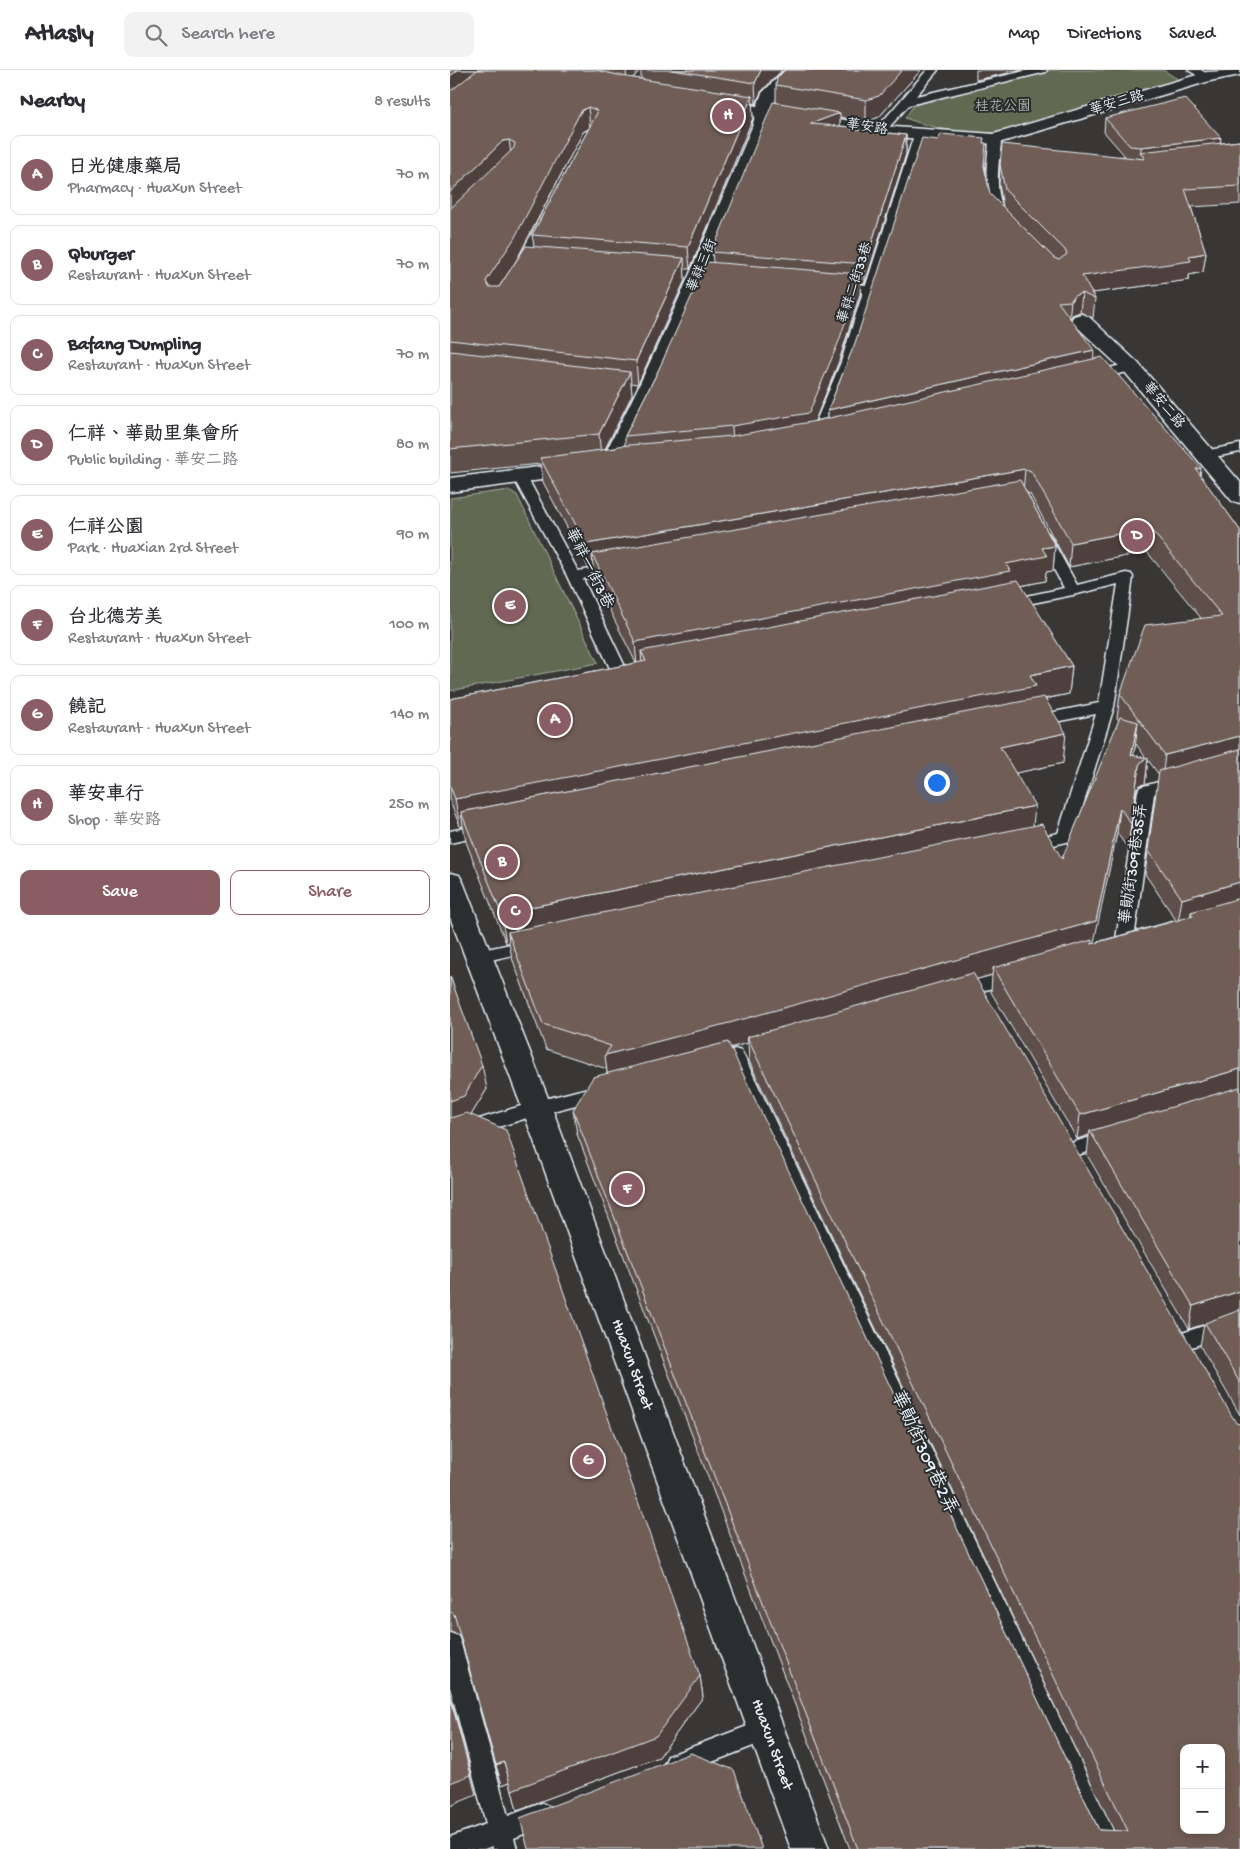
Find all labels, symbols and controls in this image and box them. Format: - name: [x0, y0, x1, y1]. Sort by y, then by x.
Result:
- search box: [124, 12, 474, 57]
- text: Atlasly: [25, 20, 94, 49]
- icon: search: [142, 21, 170, 49]
- text: Search here: [182, 23, 275, 46]
- text: Map: [1008, 24, 1040, 45]
- text: Directions: [1068, 24, 1141, 45]
- text: Saved: [1169, 24, 1215, 45]
- street label: 華安三路: [1087, 87, 1146, 120]
- text: Nearby: [20, 90, 85, 115]
- text: 8 results: [374, 93, 430, 112]
- pin: H: [712, 97, 744, 135]
- park label: 桂花公園: [975, 98, 1031, 116]
- street label: 華安路: [845, 115, 889, 140]
- text: 日光健康藥局: [68, 157, 182, 180]
- text: A: [32, 166, 42, 185]
- text: 70 m: [396, 166, 429, 185]
- text: Pharmacy · Huaxun Street: [68, 180, 242, 199]
- street label: 華祥三街: [683, 237, 722, 295]
- street label: 華祥二街33巷: [834, 239, 877, 326]
- text: Qburger: [68, 244, 134, 267]
- text: B: [33, 256, 41, 275]
- text: 70 m: [396, 256, 429, 275]
- text: Restaurant · Huaxun Street: [68, 267, 250, 286]
- text: Bafang Dumpling: [68, 334, 201, 357]
- text: C: [33, 346, 41, 365]
- text: 70 m: [396, 346, 429, 365]
- text: Restaurant · Huaxun Street: [68, 357, 250, 376]
- street label: 華安二路: [1138, 378, 1188, 433]
- text: 仁祥、華勛里集會所: [68, 424, 239, 447]
- text: D: [32, 436, 42, 455]
- text: 80 m: [396, 436, 429, 455]
- text: Public building · 華安二路: [68, 452, 238, 471]
- text: 仁祥公園: [68, 517, 144, 540]
- pin: D: [1121, 517, 1153, 555]
- street label: 華祥一街3巷: [559, 524, 618, 613]
- text: E: [32, 526, 42, 545]
- text: 90 m: [397, 526, 429, 545]
- text: Park · Huaxian 2rd Street: [68, 540, 238, 559]
- pin: E: [494, 587, 526, 625]
- text: 台北德芳美: [68, 607, 163, 630]
- text: F: [33, 616, 41, 635]
- text: 100 m: [389, 616, 429, 635]
- text: Restaurant · Huaxun Street: [68, 630, 250, 649]
- text: 饒記: [68, 697, 106, 720]
- pin: A: [539, 701, 571, 739]
- text: G: [32, 706, 42, 725]
- text: 140 m: [391, 706, 429, 725]
- text: Restaurant · Huaxun Street: [68, 720, 250, 739]
- your location: [924, 770, 950, 796]
- text: 華安車行: [68, 784, 144, 807]
- text: H: [32, 796, 42, 815]
- text: 250 m: [389, 796, 429, 815]
- street label: 華勛街309巷35弄: [1115, 802, 1153, 926]
- text: Shop · 華安路: [68, 812, 161, 831]
- pin: B: [486, 843, 518, 881]
- button: Save: [20, 870, 220, 915]
- button: Share: [230, 870, 430, 915]
- pin: C: [499, 893, 531, 931]
- pin: F: [611, 1170, 643, 1208]
- street label: Huaxun Street: [606, 1317, 657, 1414]
- street label: 華勛街309巷2弄: [884, 1387, 963, 1519]
- pin: G: [572, 1442, 604, 1480]
- street label: Huaxun Street: [746, 1697, 797, 1794]
- map controls: [1180, 1744, 1225, 1834]
- button: +: [1180, 1744, 1225, 1789]
- button: −: [1180, 1789, 1225, 1834]

